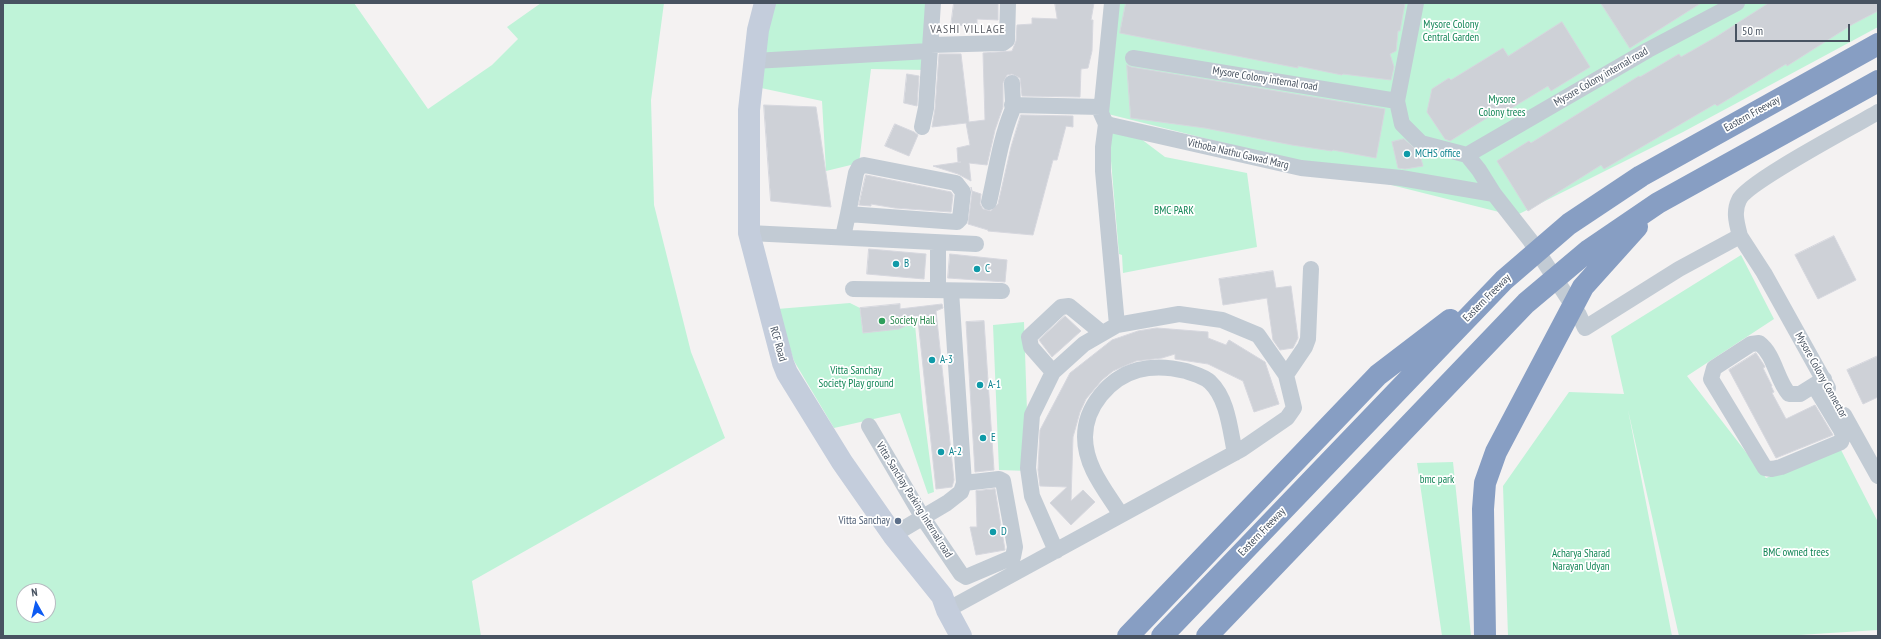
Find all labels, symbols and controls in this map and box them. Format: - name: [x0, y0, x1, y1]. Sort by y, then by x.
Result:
- scale bar: [1737, 16, 1852, 42]
- park label: Mysore Colony Central Garden: [1423, 18, 1479, 44]
- district label: VASHI VILLAGE: [930, 23, 1006, 37]
- text: 50 m: [1742, 23, 1763, 38]
- street label: Mysore Colony internal road: [1552, 45, 1650, 109]
- street label: Mysore Colony internal road: [1211, 64, 1319, 94]
- park label: Mysore Colony trees: [1479, 93, 1525, 119]
- street label: Eastern Freeway: [1722, 93, 1782, 135]
- street label: Vithoba Nathu Gawad Marg: [1186, 136, 1290, 172]
- place label: MCHS office: [1415, 147, 1461, 161]
- marker: MCHS office: [1402, 149, 1412, 159]
- park label: BMC PARK: [1154, 204, 1194, 218]
- place label: B: [904, 257, 909, 271]
- marker: B: [891, 259, 901, 269]
- place label: C: [985, 262, 990, 276]
- marker: C: [972, 264, 982, 274]
- street label: Eastern Freeway: [1460, 271, 1514, 325]
- place label: Society Hall: [890, 314, 935, 328]
- marker: Society Hall: [877, 316, 887, 326]
- street label: RCF Road: [767, 325, 789, 363]
- street label: Mysore Colony Connector: [1792, 330, 1850, 420]
- place label: A-3: [940, 353, 953, 367]
- marker: A-3: [927, 355, 937, 365]
- park label: Vitta Sanchay Society Play ground: [818, 364, 894, 390]
- place label: A-1: [988, 378, 1001, 392]
- marker: A-1: [975, 380, 985, 390]
- place label: E: [991, 431, 996, 445]
- marker: E: [978, 433, 988, 443]
- street label: Vitta Sanchay Parking Internal road: [873, 440, 955, 560]
- place label: A-2: [949, 445, 962, 459]
- marker: A-2: [936, 447, 946, 457]
- park label: bmc park: [1420, 473, 1454, 487]
- street label: Eastern Freeway: [1236, 505, 1288, 559]
- place label: Vitta Sanchay: [839, 514, 890, 528]
- marker: Vitta Sanchay: [893, 516, 903, 526]
- place label: D: [1001, 525, 1007, 539]
- marker: D: [988, 527, 998, 537]
- park label: BMC owned trees: [1763, 546, 1829, 560]
- park label: Acharya Sharad Narayan Udyan: [1552, 547, 1610, 573]
- north arrow: [16, 583, 56, 623]
- text: N: [31, 585, 38, 599]

